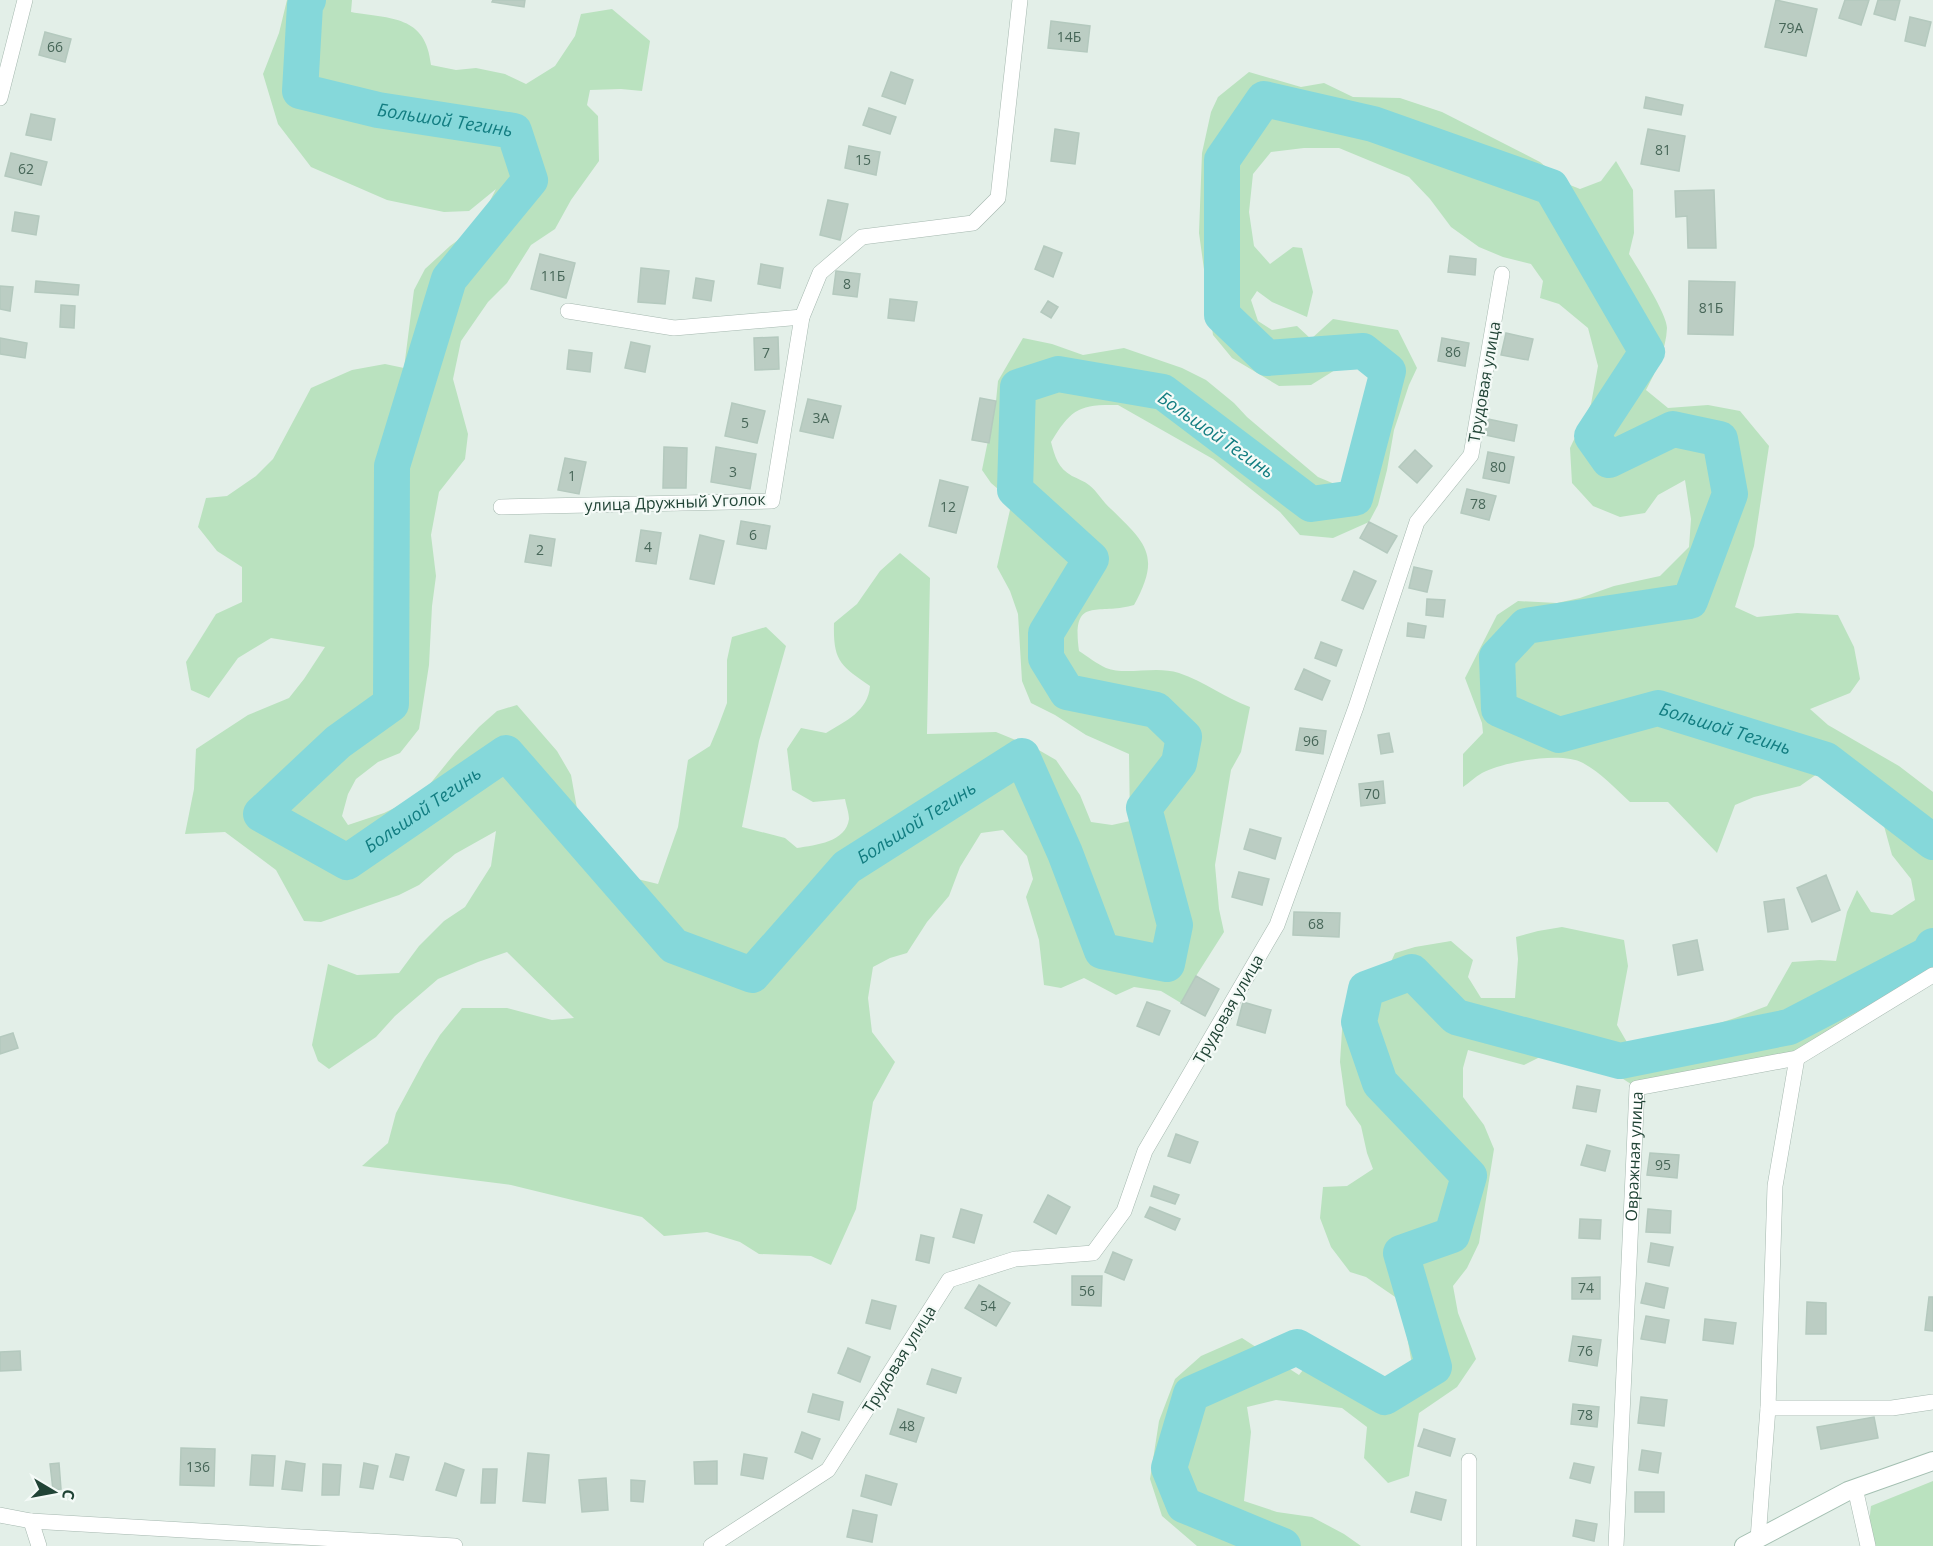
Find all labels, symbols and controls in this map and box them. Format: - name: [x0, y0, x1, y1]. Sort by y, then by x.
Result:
- house number: 79А: [1779, 18, 1804, 37]
- house number: 14Б: [1057, 27, 1081, 46]
- house number: 66: [47, 37, 63, 56]
- water label: Большой Тегинь: [376, 97, 515, 142]
- house number: 81: [1655, 140, 1671, 159]
- house number: 15: [855, 150, 871, 169]
- house number: 62: [18, 159, 34, 178]
- house number: 11Б: [541, 266, 565, 285]
- house number: 8: [843, 274, 851, 293]
- house number: 81Б: [1699, 298, 1723, 317]
- street label: Трудовая улица: [1463, 320, 1505, 444]
- house number: 86: [1445, 342, 1461, 361]
- house number: 7: [762, 343, 770, 362]
- water label: Большой Тегинь: [1154, 385, 1279, 483]
- house number: 3А: [813, 408, 830, 427]
- house number: 5: [741, 413, 749, 432]
- house number: 80: [1490, 457, 1506, 476]
- house number: 3: [729, 462, 737, 481]
- house number: 1: [568, 466, 576, 485]
- street label: улица Дружный Уголок: [584, 488, 767, 516]
- house number: 78: [1470, 494, 1486, 513]
- house number: 12: [940, 497, 956, 516]
- house number: 6: [749, 525, 757, 544]
- house number: 4: [644, 537, 652, 556]
- house number: 2: [536, 540, 544, 559]
- water label: Большой Тегинь: [1656, 696, 1794, 760]
- house number: 96: [1303, 731, 1319, 750]
- water label: Большой Тегинь: [359, 761, 486, 858]
- water label: Большой Тегинь: [852, 775, 980, 869]
- house number: 70: [1364, 784, 1380, 803]
- house number: 68: [1308, 914, 1324, 933]
- street label: Трудовая улица: [1188, 950, 1268, 1068]
- street label: Овражная улица: [1620, 1091, 1648, 1222]
- house number: 95: [1655, 1155, 1671, 1174]
- house number: 74: [1578, 1278, 1594, 1297]
- house number: 56: [1079, 1281, 1095, 1300]
- house number: 54: [980, 1296, 996, 1315]
- street label: Трудовая улица: [857, 1301, 941, 1417]
- house number: 76: [1577, 1341, 1593, 1360]
- house number: 78: [1577, 1405, 1593, 1424]
- house number: 48: [899, 1416, 915, 1435]
- house number: 136: [186, 1457, 210, 1476]
- north arrow: [24, 1462, 84, 1522]
- text: С: [57, 1488, 80, 1502]

